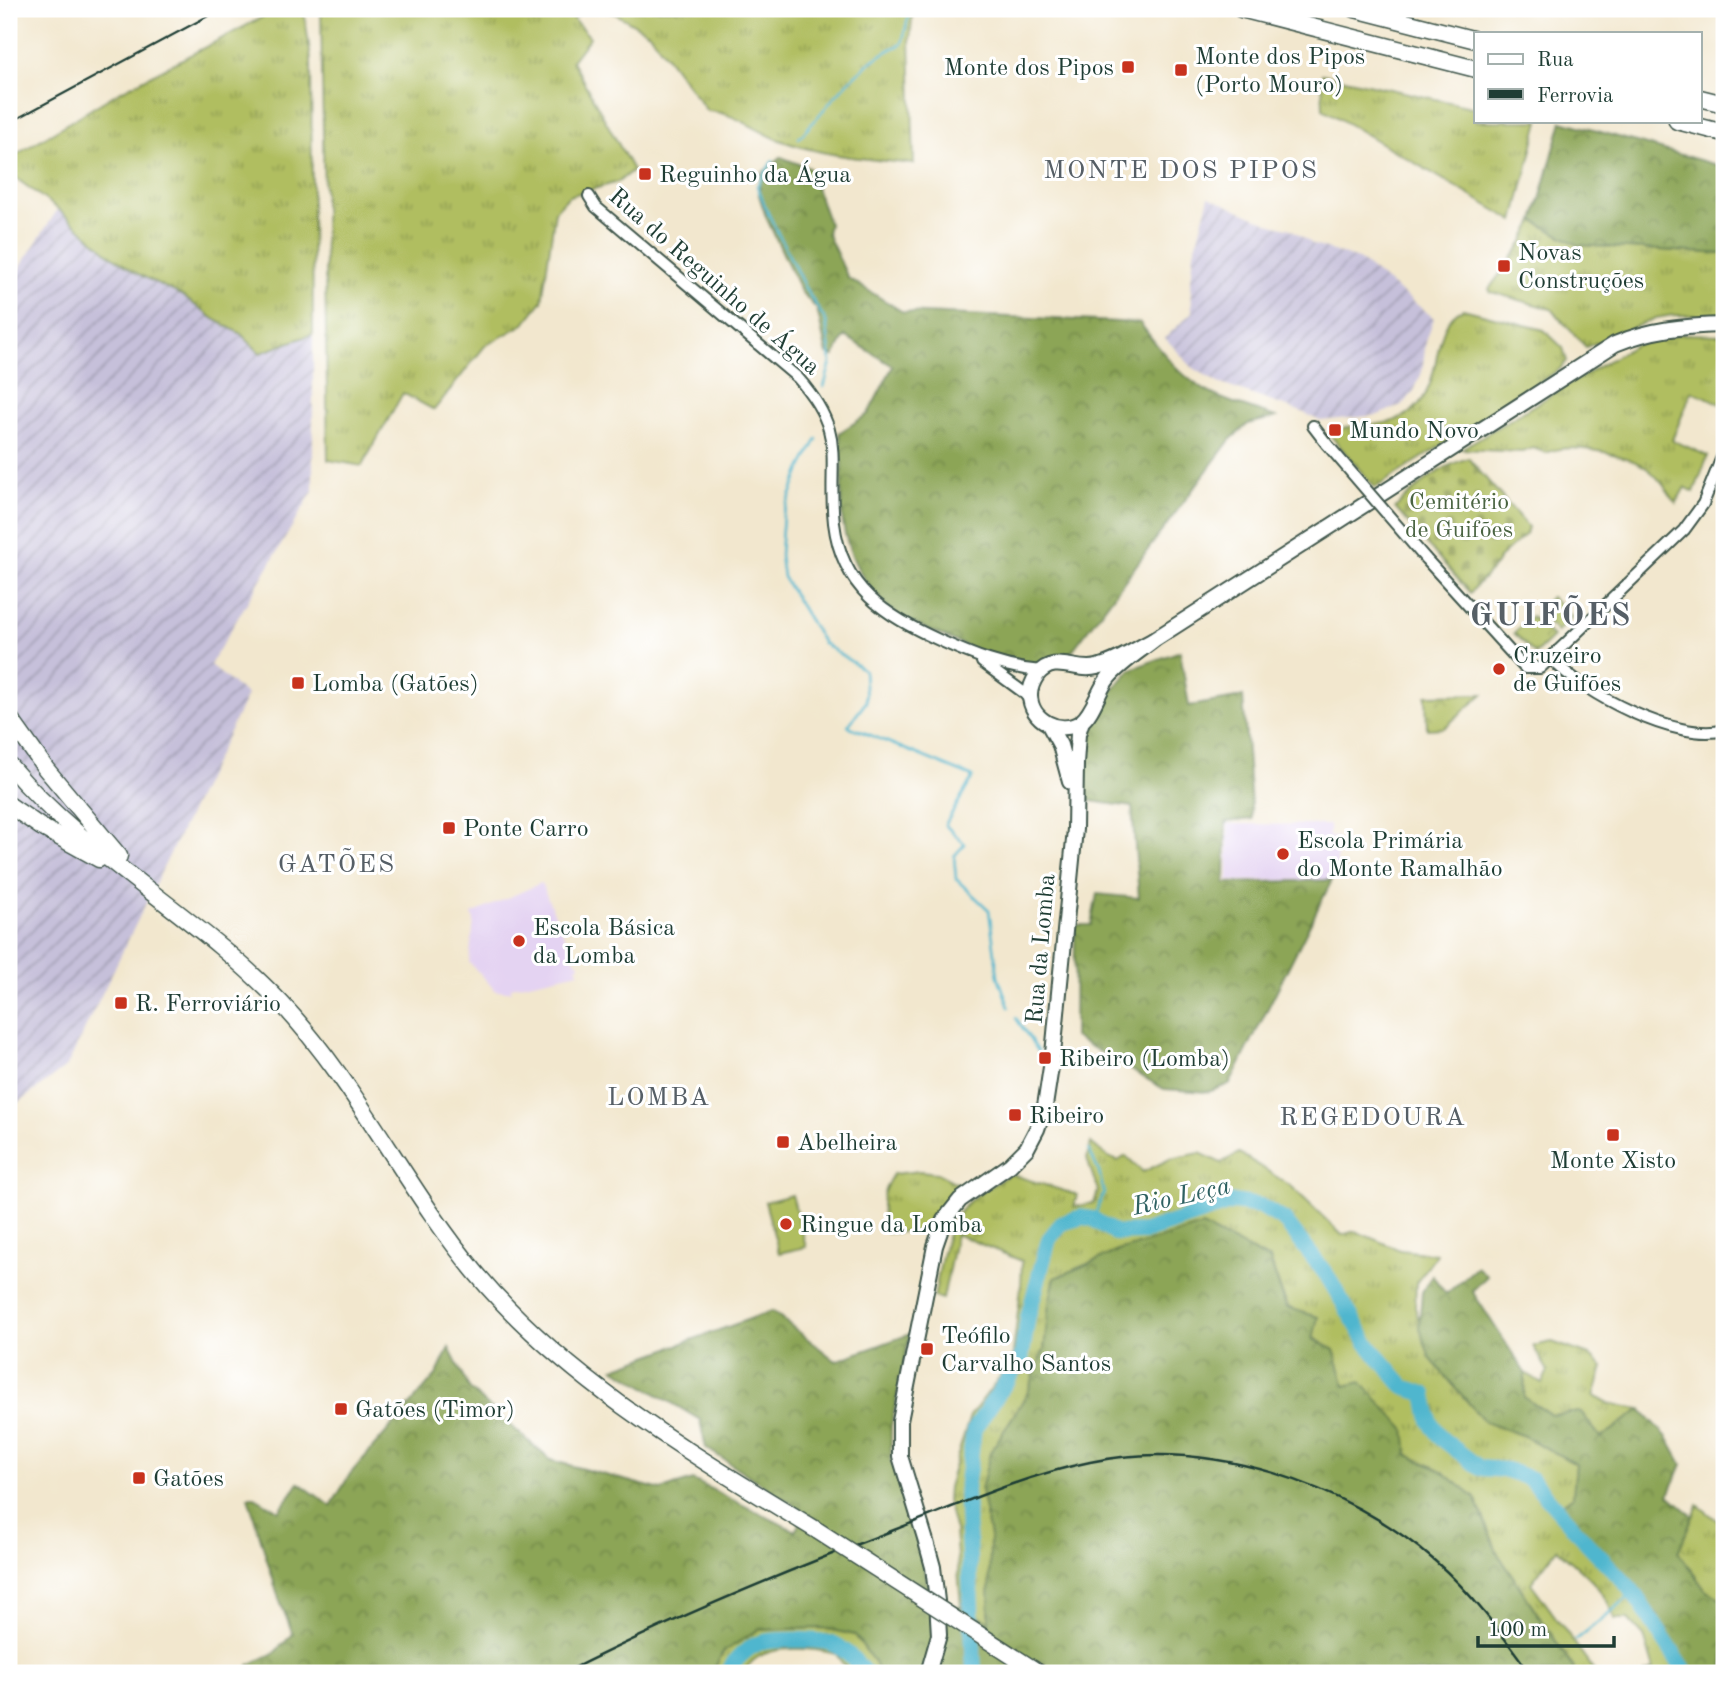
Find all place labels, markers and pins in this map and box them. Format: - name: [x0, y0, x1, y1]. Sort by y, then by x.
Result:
- place label: Monte dos Pipos (Porto Mouro): [1195, 46, 1365, 98]
- place label: Monte dos Pipos: [944, 57, 1114, 81]
- marker: Monte dos Pipos: [1120, 59, 1136, 75]
- marker: Monte dos Pipos (Porto Mouro): [1173, 62, 1189, 78]
- place label: Reguinho da Água: [659, 160, 851, 188]
- marker: Reguinho da Água: [637, 166, 653, 182]
- place label: Novas Construções: [1518, 242, 1644, 294]
- marker: Novas Construções: [1496, 258, 1512, 274]
- place label: Mundo Novo: [1349, 420, 1479, 444]
- marker: Mundo Novo: [1327, 422, 1343, 438]
- place label: Cruzeiro de Guifões: [1513, 645, 1621, 697]
- marker: Cruzeiro de Guifões: [1491, 661, 1507, 677]
- place label: Lomba (Gatões): [312, 673, 479, 697]
- marker: Lomba (Gatões): [290, 675, 306, 691]
- place label: Ponte Carro: [463, 818, 589, 842]
- marker: Ponte Carro: [441, 820, 457, 836]
- place label: Escola Primária do Monte Ramalhão: [1297, 830, 1503, 882]
- marker: Escola Primária do Monte Ramalhão: [1275, 846, 1291, 862]
- place label: Escola Básica da Lomba: [533, 917, 675, 969]
- marker: Escola Básica da Lomba: [511, 933, 527, 949]
- place label: R. Ferroviário: [135, 993, 281, 1017]
- marker: R. Ferroviário: [113, 995, 129, 1011]
- place label: Ribeiro (Lomba): [1059, 1048, 1230, 1072]
- marker: Ribeiro (Lomba): [1037, 1050, 1053, 1066]
- place label: Ribeiro: [1029, 1105, 1104, 1129]
- marker: Ribeiro: [1007, 1107, 1023, 1123]
- marker: Monte Xisto: [1605, 1127, 1621, 1143]
- place label: Abelheira: [797, 1132, 898, 1156]
- marker: Abelheira: [775, 1134, 791, 1150]
- place label: Monte Xisto: [1550, 1150, 1676, 1174]
- place label: Ringue da Lomba: [800, 1214, 983, 1238]
- marker: Ringue da Lomba: [778, 1216, 794, 1232]
- place label: Teófilo Carvalho Santos: [941, 1325, 1111, 1377]
- marker: Teófilo Carvalho Santos: [919, 1341, 935, 1357]
- place label: Gatões (Timor): [355, 1399, 515, 1423]
- marker: Gatões (Timor): [333, 1401, 349, 1417]
- place label: Gatões: [153, 1468, 224, 1492]
- marker: Gatões: [131, 1470, 147, 1486]

